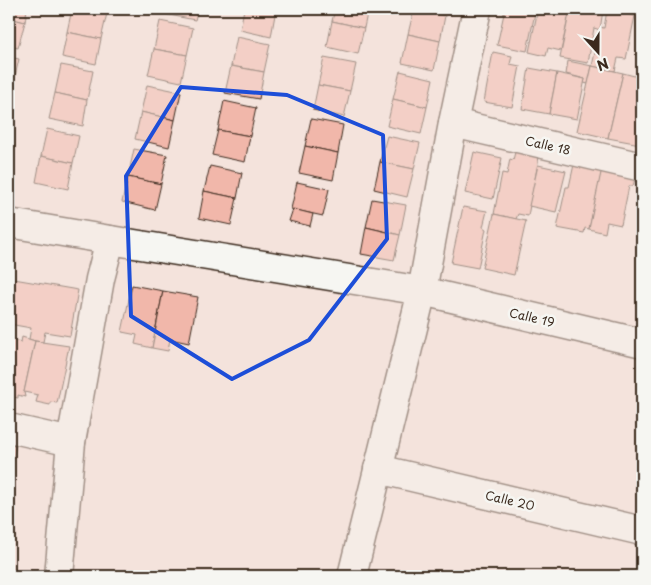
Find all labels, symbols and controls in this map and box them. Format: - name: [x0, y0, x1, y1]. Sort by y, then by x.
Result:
- north arrow: [574, 28, 624, 78]
- text: N: [594, 53, 612, 76]
- street label: Calle 18: [524, 131, 572, 159]
- street label: Calle 19: [508, 303, 556, 331]
- street label: Calle 20: [484, 486, 537, 514]

